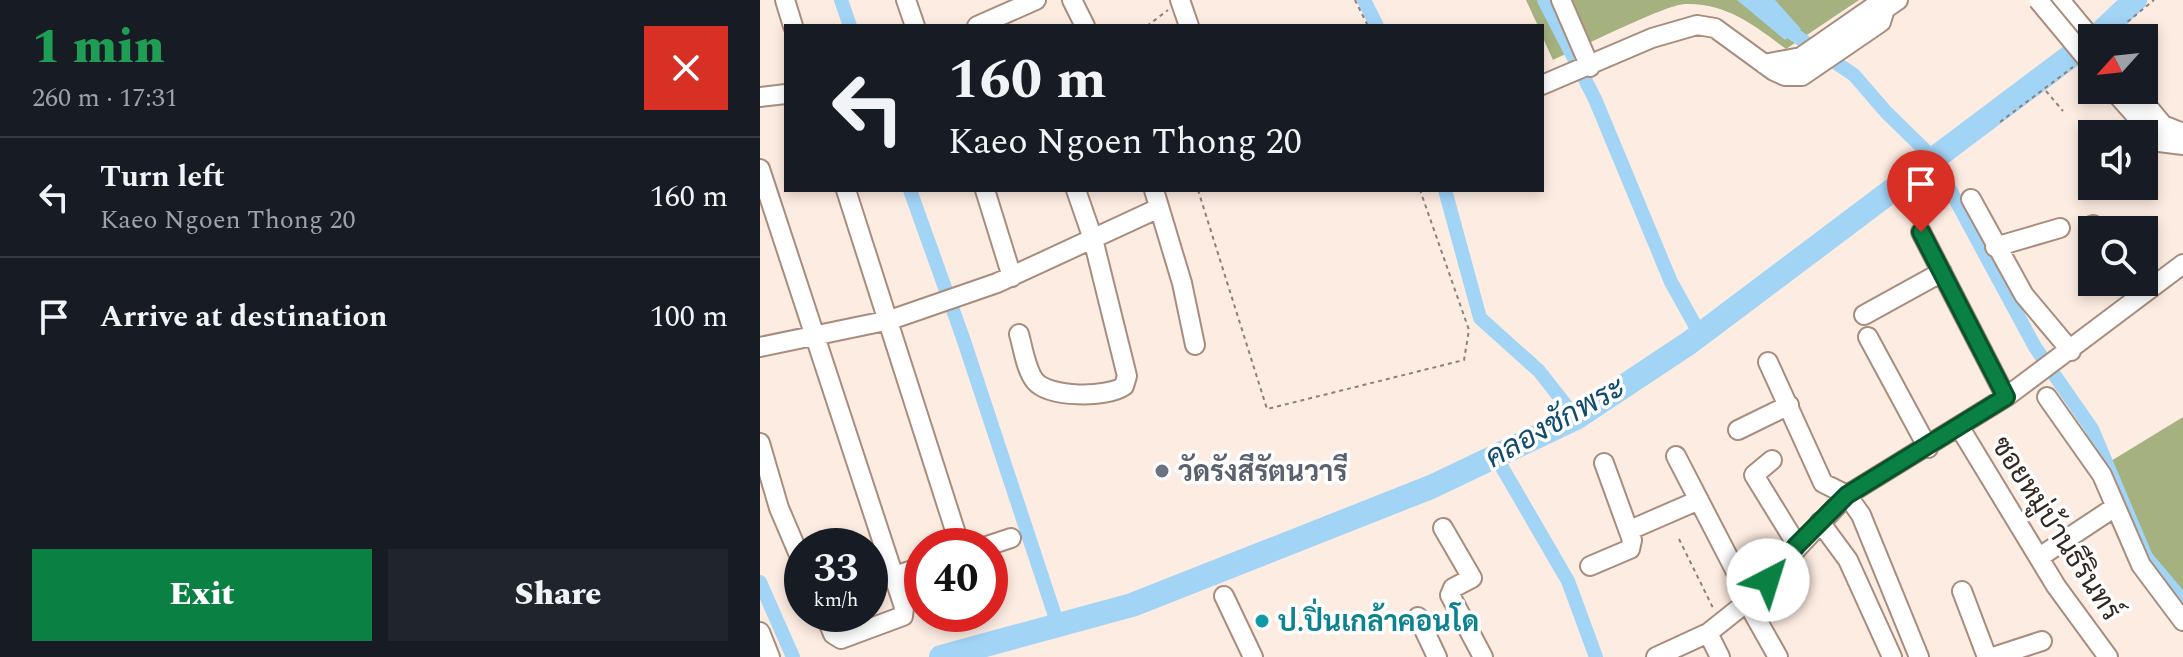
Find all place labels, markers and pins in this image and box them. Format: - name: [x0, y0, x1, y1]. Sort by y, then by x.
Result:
- pin: [1887, 150, 1955, 232]
- place label: วัดรังสีรัตนวารี: [1178, 451, 1347, 494]
- marker: วัดรังสีรัตนวารี: [1153, 462, 1171, 480]
- place label: ป.ปิ่นเกล้าคอนโด: [1278, 598, 1479, 644]
- marker: ป.ปิ่นเกล้าคอนโด: [1253, 612, 1271, 630]

